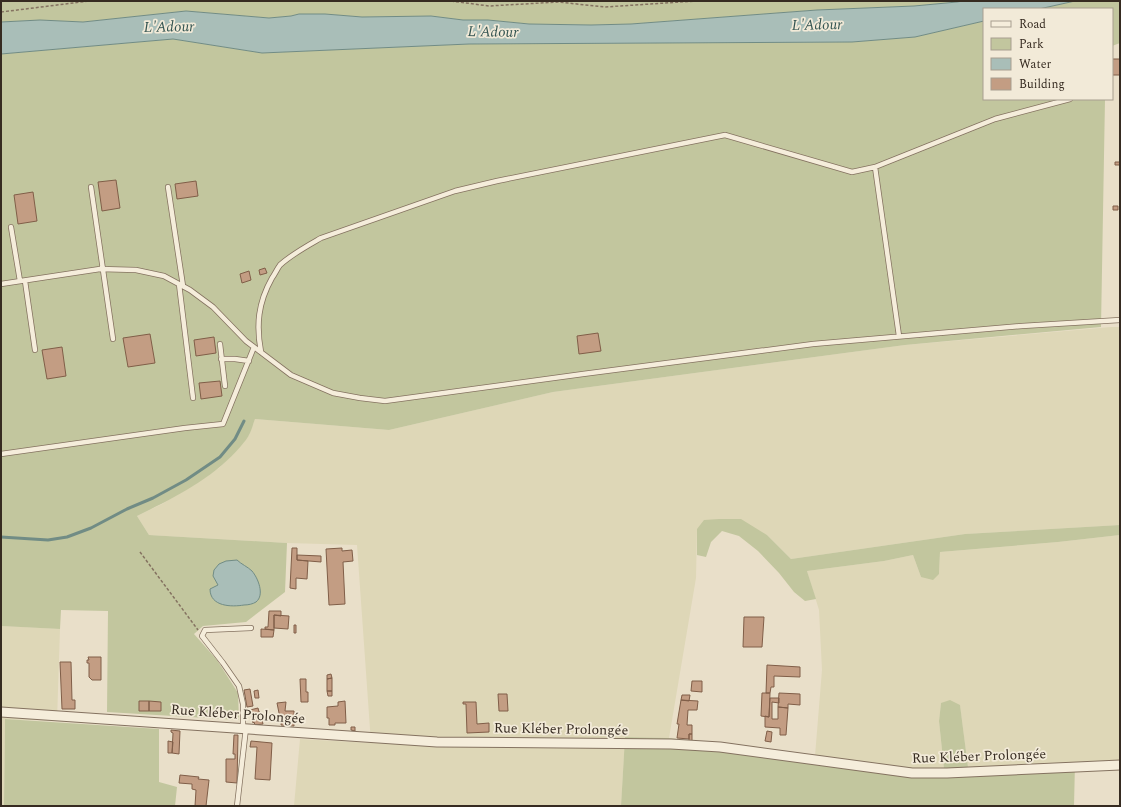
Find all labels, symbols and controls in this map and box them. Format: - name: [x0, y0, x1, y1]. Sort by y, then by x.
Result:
- legend: [983, 8, 1113, 100]
- water label: L'Adour: [791, 13, 843, 37]
- water label: L'Adour: [143, 15, 195, 39]
- text: Road: [1019, 15, 1046, 34]
- water label: L'Adour: [467, 20, 519, 44]
- text: Park: [1019, 35, 1044, 54]
- text: Water: [1019, 55, 1051, 74]
- text: Building: [1019, 75, 1065, 94]
- street label: Rue Kléber Prolongée: [170, 699, 306, 729]
- street label: Rue Kléber Prolongée: [494, 717, 629, 741]
- street label: Rue Kléber Prolongée: [911, 743, 1047, 769]

